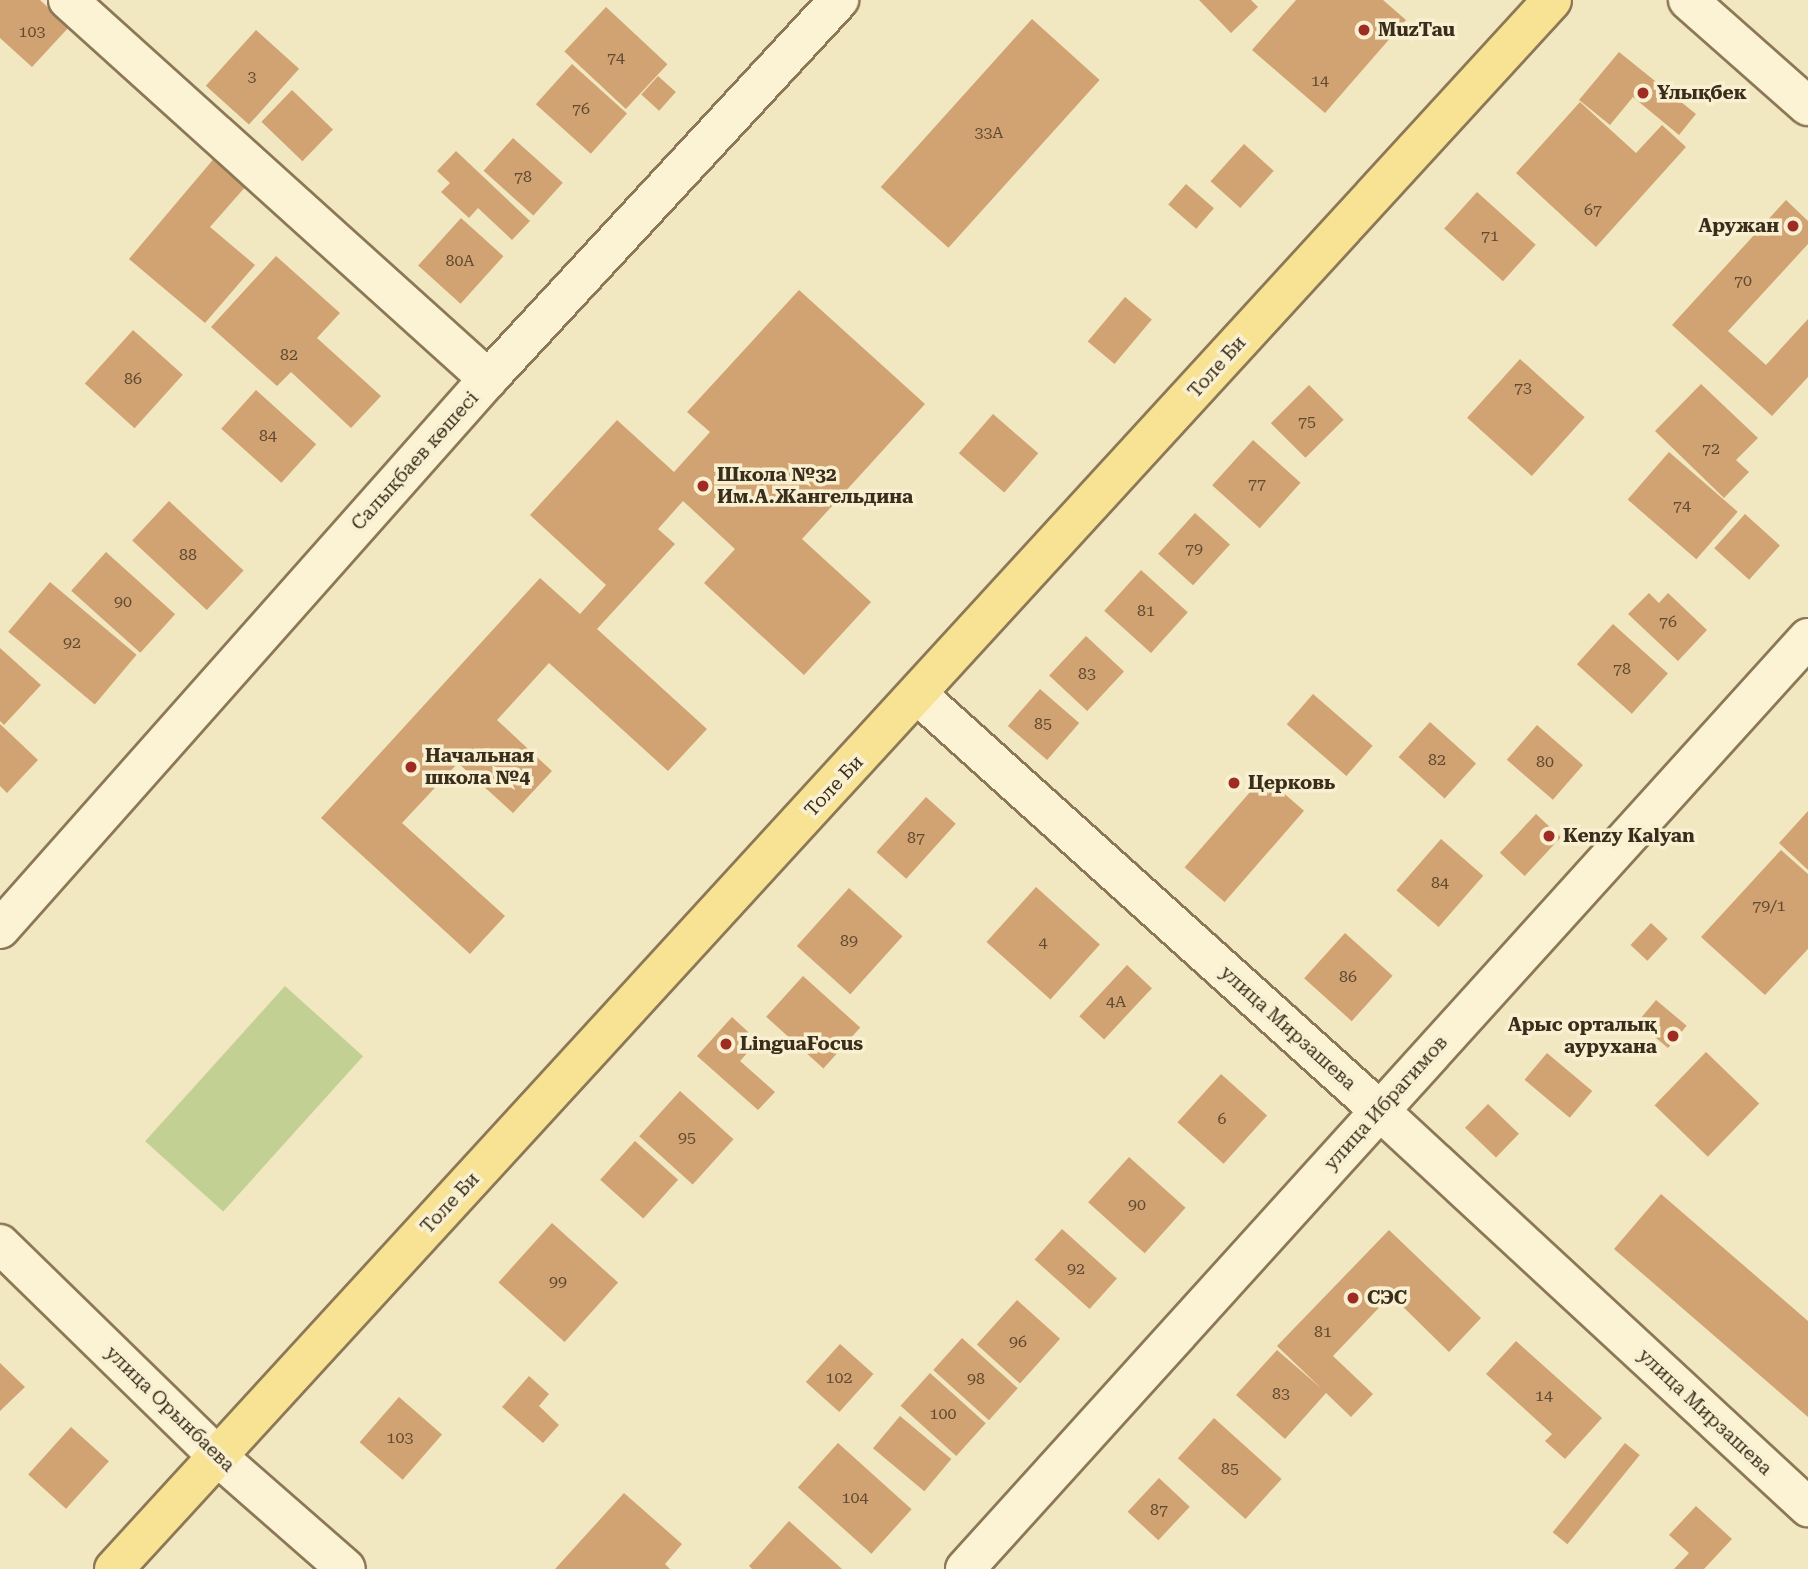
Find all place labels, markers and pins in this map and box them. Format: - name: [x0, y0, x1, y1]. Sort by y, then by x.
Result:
- place label: MuzTau: [1378, 19, 1455, 41]
- marker: MuzTau: [1356, 22, 1372, 38]
- place label: Ұлықбек: [1657, 82, 1747, 104]
- marker: Ұлықбек: [1635, 85, 1651, 101]
- place label: Аружан: [1699, 215, 1779, 237]
- marker: Аружан: [1785, 218, 1801, 234]
- place label: Школа №32 Им.А.Жангельдина: [717, 464, 913, 508]
- marker: Школа №32 Им.А.Жангельдина: [695, 478, 711, 494]
- place label: Начальная школа №4: [425, 745, 534, 789]
- marker: Начальная школа №4: [403, 759, 419, 775]
- place label: Церковь: [1248, 772, 1335, 794]
- marker: Церковь: [1226, 775, 1242, 791]
- place label: Kenzy Kalyan: [1563, 825, 1695, 847]
- marker: Kenzy Kalyan: [1541, 828, 1557, 844]
- place label: Арыс орталық аурухана: [1508, 1014, 1657, 1058]
- marker: Арыс орталық аурухана: [1663, 1026, 1683, 1046]
- place label: LinguaFocus: [740, 1033, 863, 1055]
- marker: LinguaFocus: [718, 1036, 734, 1052]
- place label: СЭС: [1367, 1287, 1407, 1309]
- marker: СЭС: [1345, 1290, 1361, 1306]

